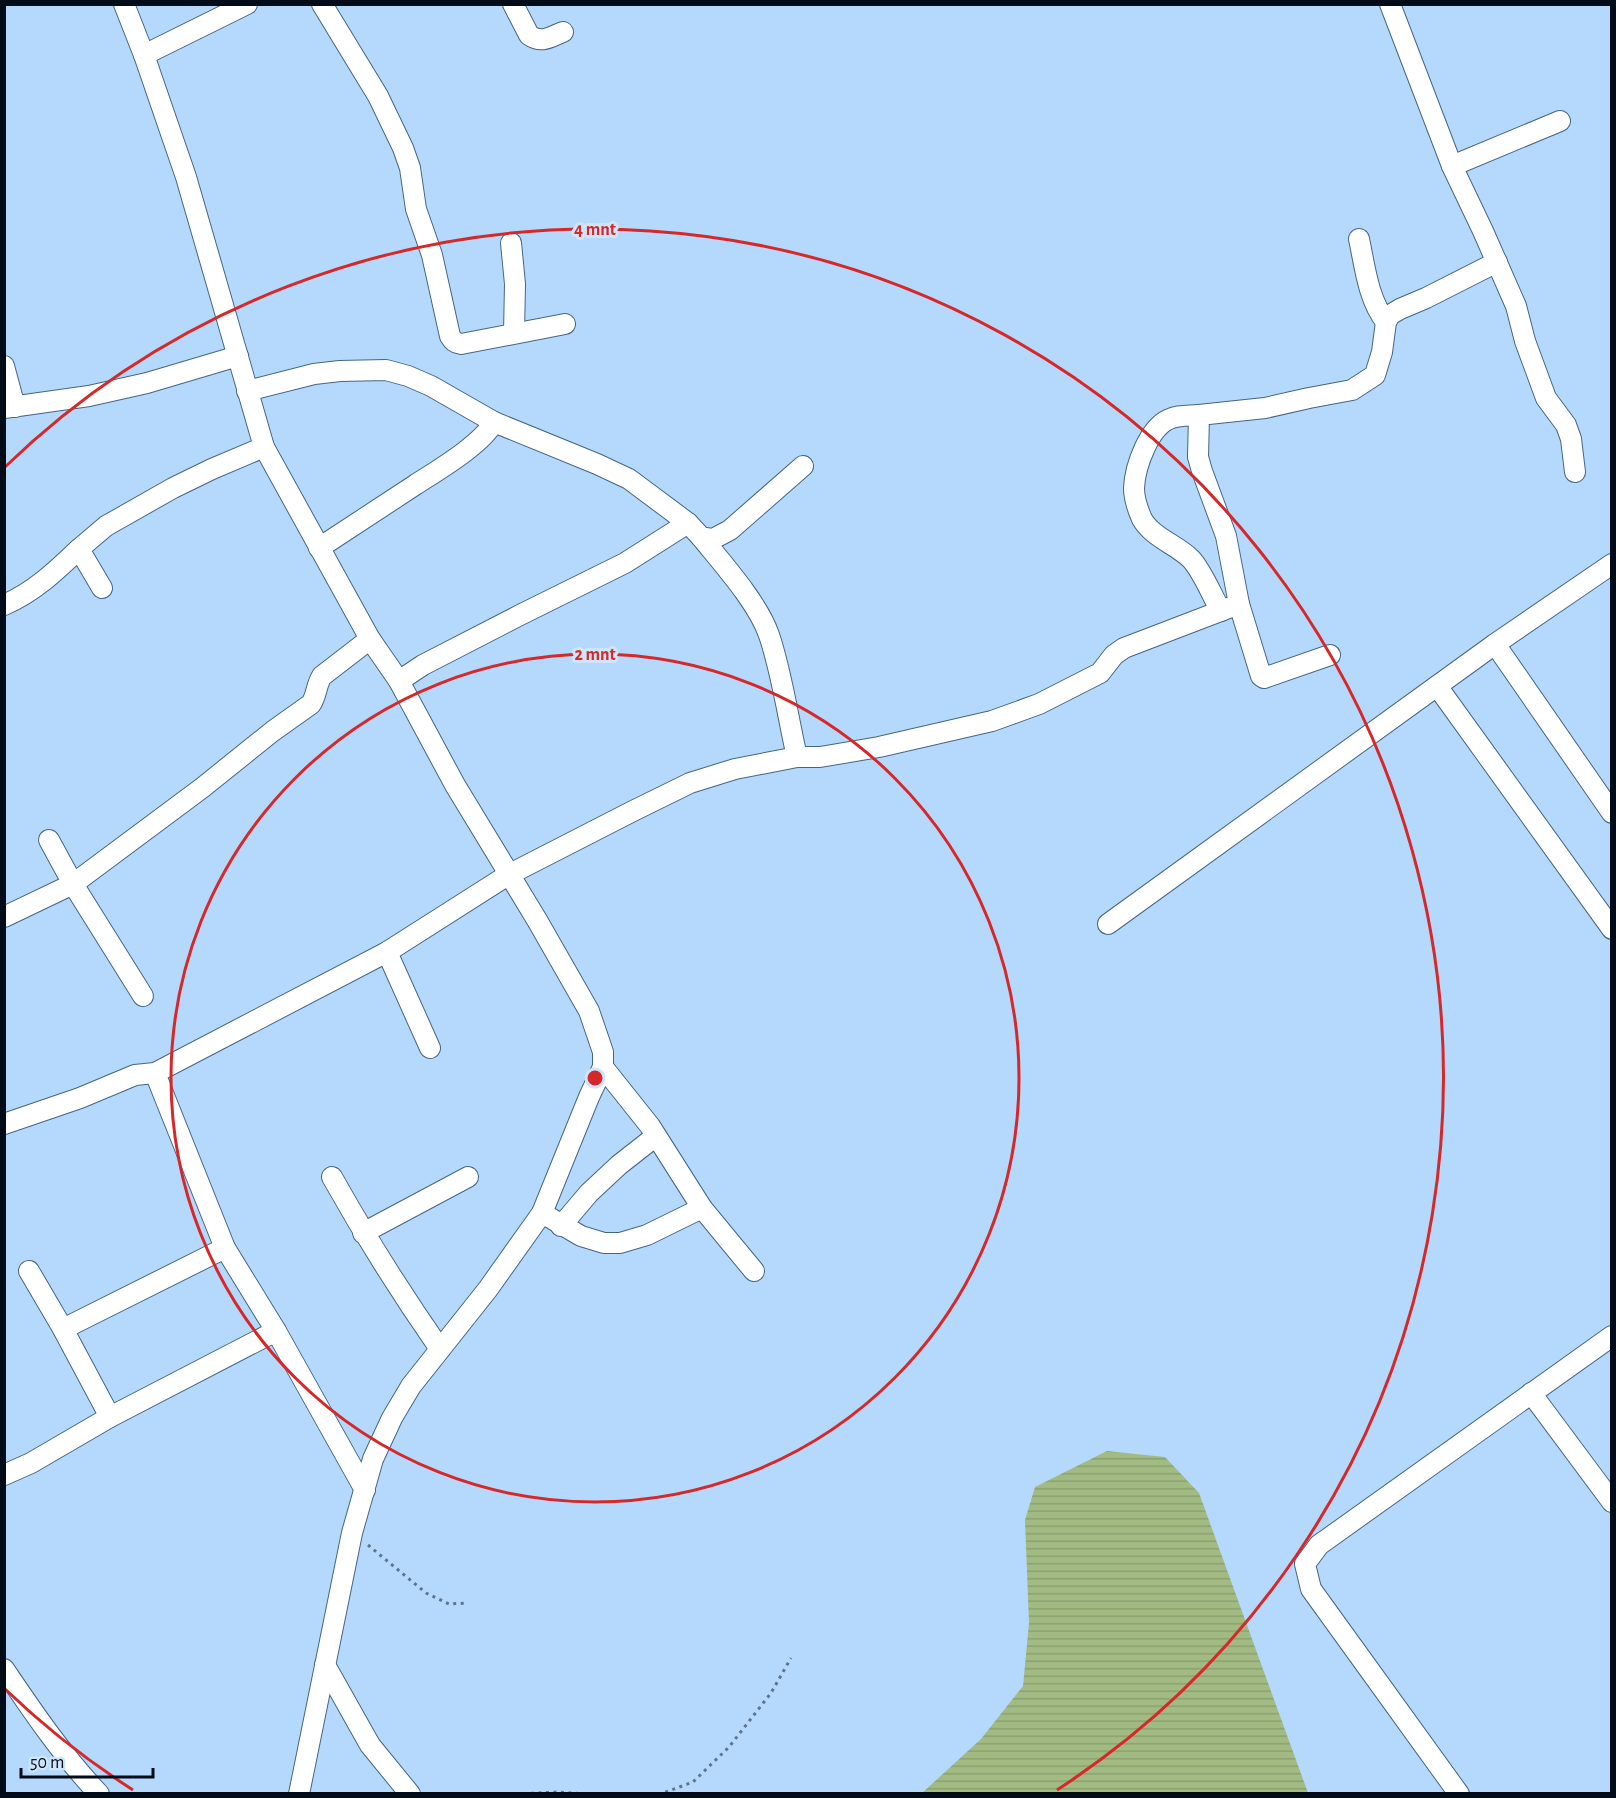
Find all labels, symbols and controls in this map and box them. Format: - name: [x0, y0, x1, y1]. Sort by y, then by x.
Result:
- text: 4 mnt: [574, 221, 616, 239]
- text: 2 mnt: [574, 646, 616, 664]
- centre of rings: [585, 1068, 605, 1088]
- scale bar: [21, 1741, 153, 1779]
- text: 50 m: [30, 1754, 64, 1772]

